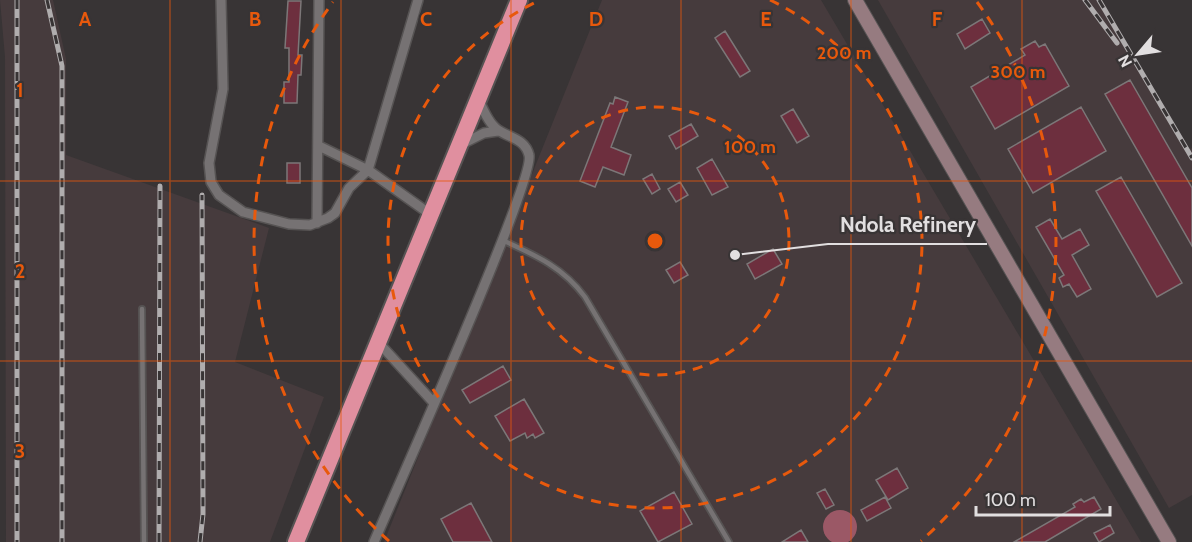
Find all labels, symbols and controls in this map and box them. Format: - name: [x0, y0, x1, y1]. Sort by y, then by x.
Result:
- text: A: [79, 7, 92, 31]
- text: B: [249, 7, 261, 31]
- text: C: [420, 7, 432, 31]
- text: D: [589, 7, 603, 31]
- text: E: [760, 7, 772, 31]
- text: F: [932, 7, 943, 31]
- north arrow: [1108, 24, 1168, 84]
- text: 200 m: [817, 42, 871, 64]
- text: N: [1114, 51, 1136, 71]
- text: 300 m: [991, 61, 1045, 83]
- text: 1: [16, 78, 24, 102]
- text: 100 m: [724, 136, 776, 158]
- callout: Ndola Refinery: [828, 205, 987, 244]
- text: Ndola Refinery: [840, 212, 977, 237]
- centre of rings: [645, 231, 665, 251]
- text: 2: [15, 259, 25, 283]
- text: 3: [15, 439, 25, 463]
- scale bar: [976, 479, 1110, 517]
- text: 100 m: [985, 489, 1036, 511]

